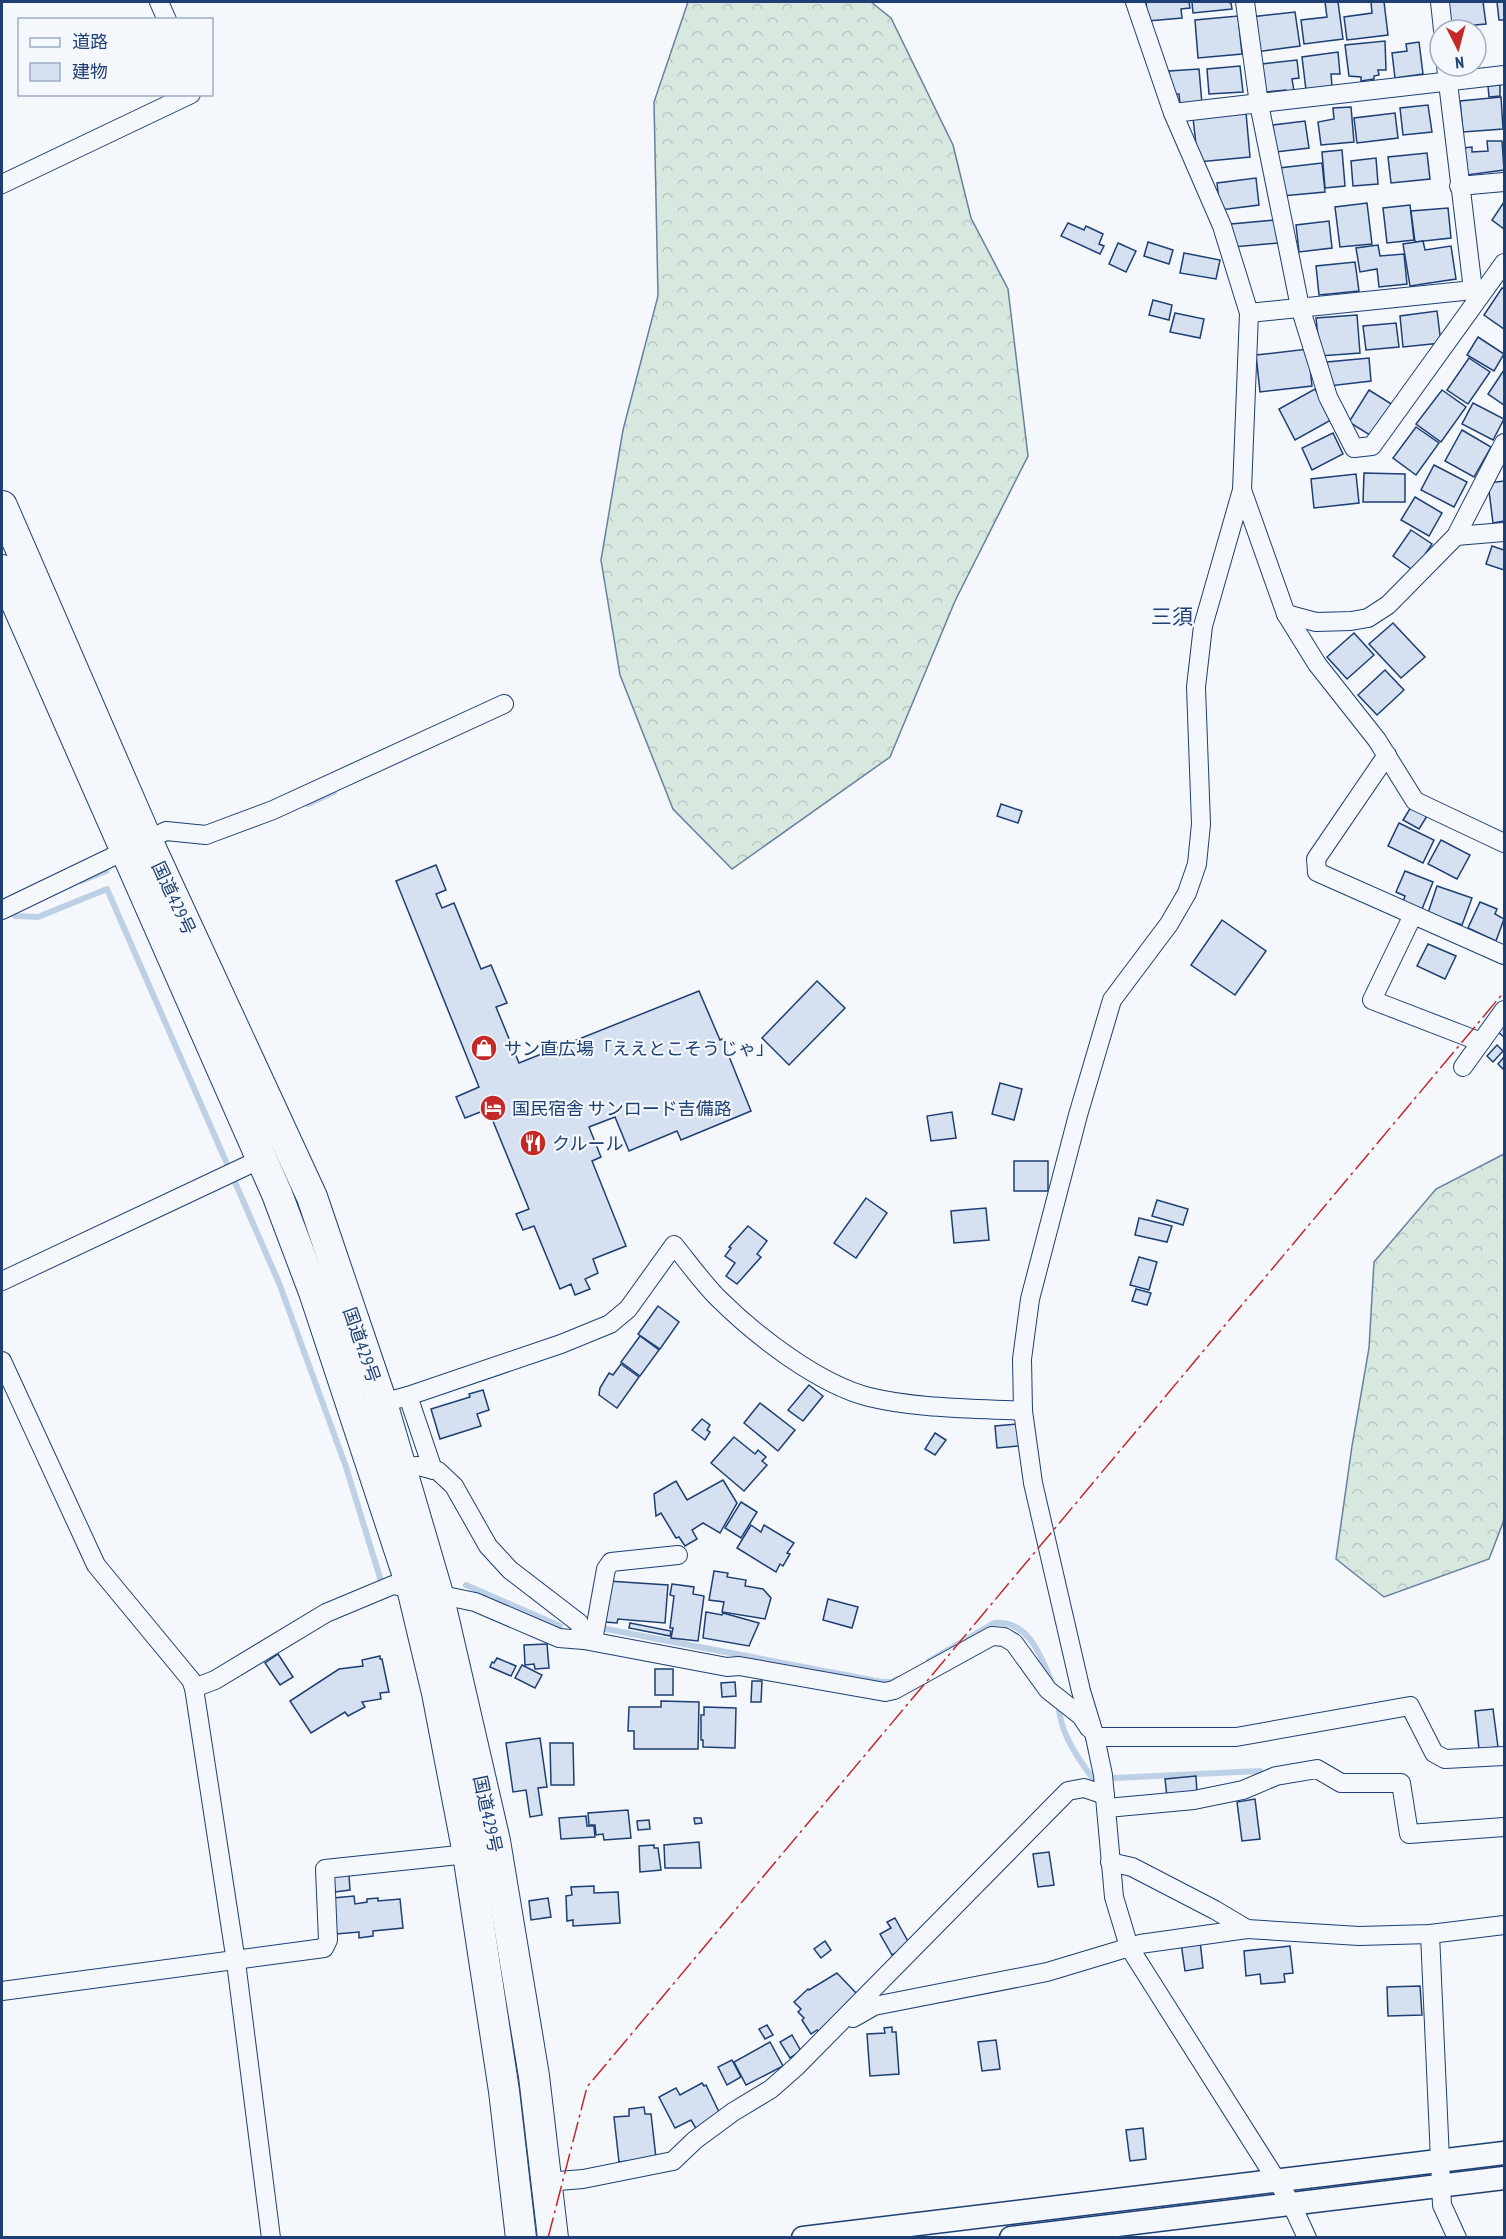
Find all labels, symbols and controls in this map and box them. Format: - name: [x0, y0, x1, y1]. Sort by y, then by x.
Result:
- legend: [18, 18, 213, 96]
- north arrow: [1428, 18, 1488, 78]
- text: 道路: [72, 30, 108, 53]
- text: N: [1454, 53, 1465, 73]
- text: 建物: [72, 60, 108, 83]
- district label: 三須: [1151, 603, 1193, 630]
- street label: 国道429号: [147, 858, 201, 938]
- shop icon: サン直広場「ええとこそうじゃ」: [469, 1033, 499, 1063]
- place label: サン直広場「ええとこそうじゃ」: [504, 1037, 774, 1060]
- hotel icon: 国民宿舎 サンロード吉備路: [478, 1093, 508, 1123]
- place label: 国民宿舎 サンロード吉備路: [512, 1097, 732, 1120]
- restaurant icon: クルール: [518, 1128, 548, 1158]
- place label: クルール: [552, 1132, 623, 1155]
- street label: 国道429号: [338, 1304, 386, 1386]
- street label: 国道429号: [469, 1773, 507, 1855]

